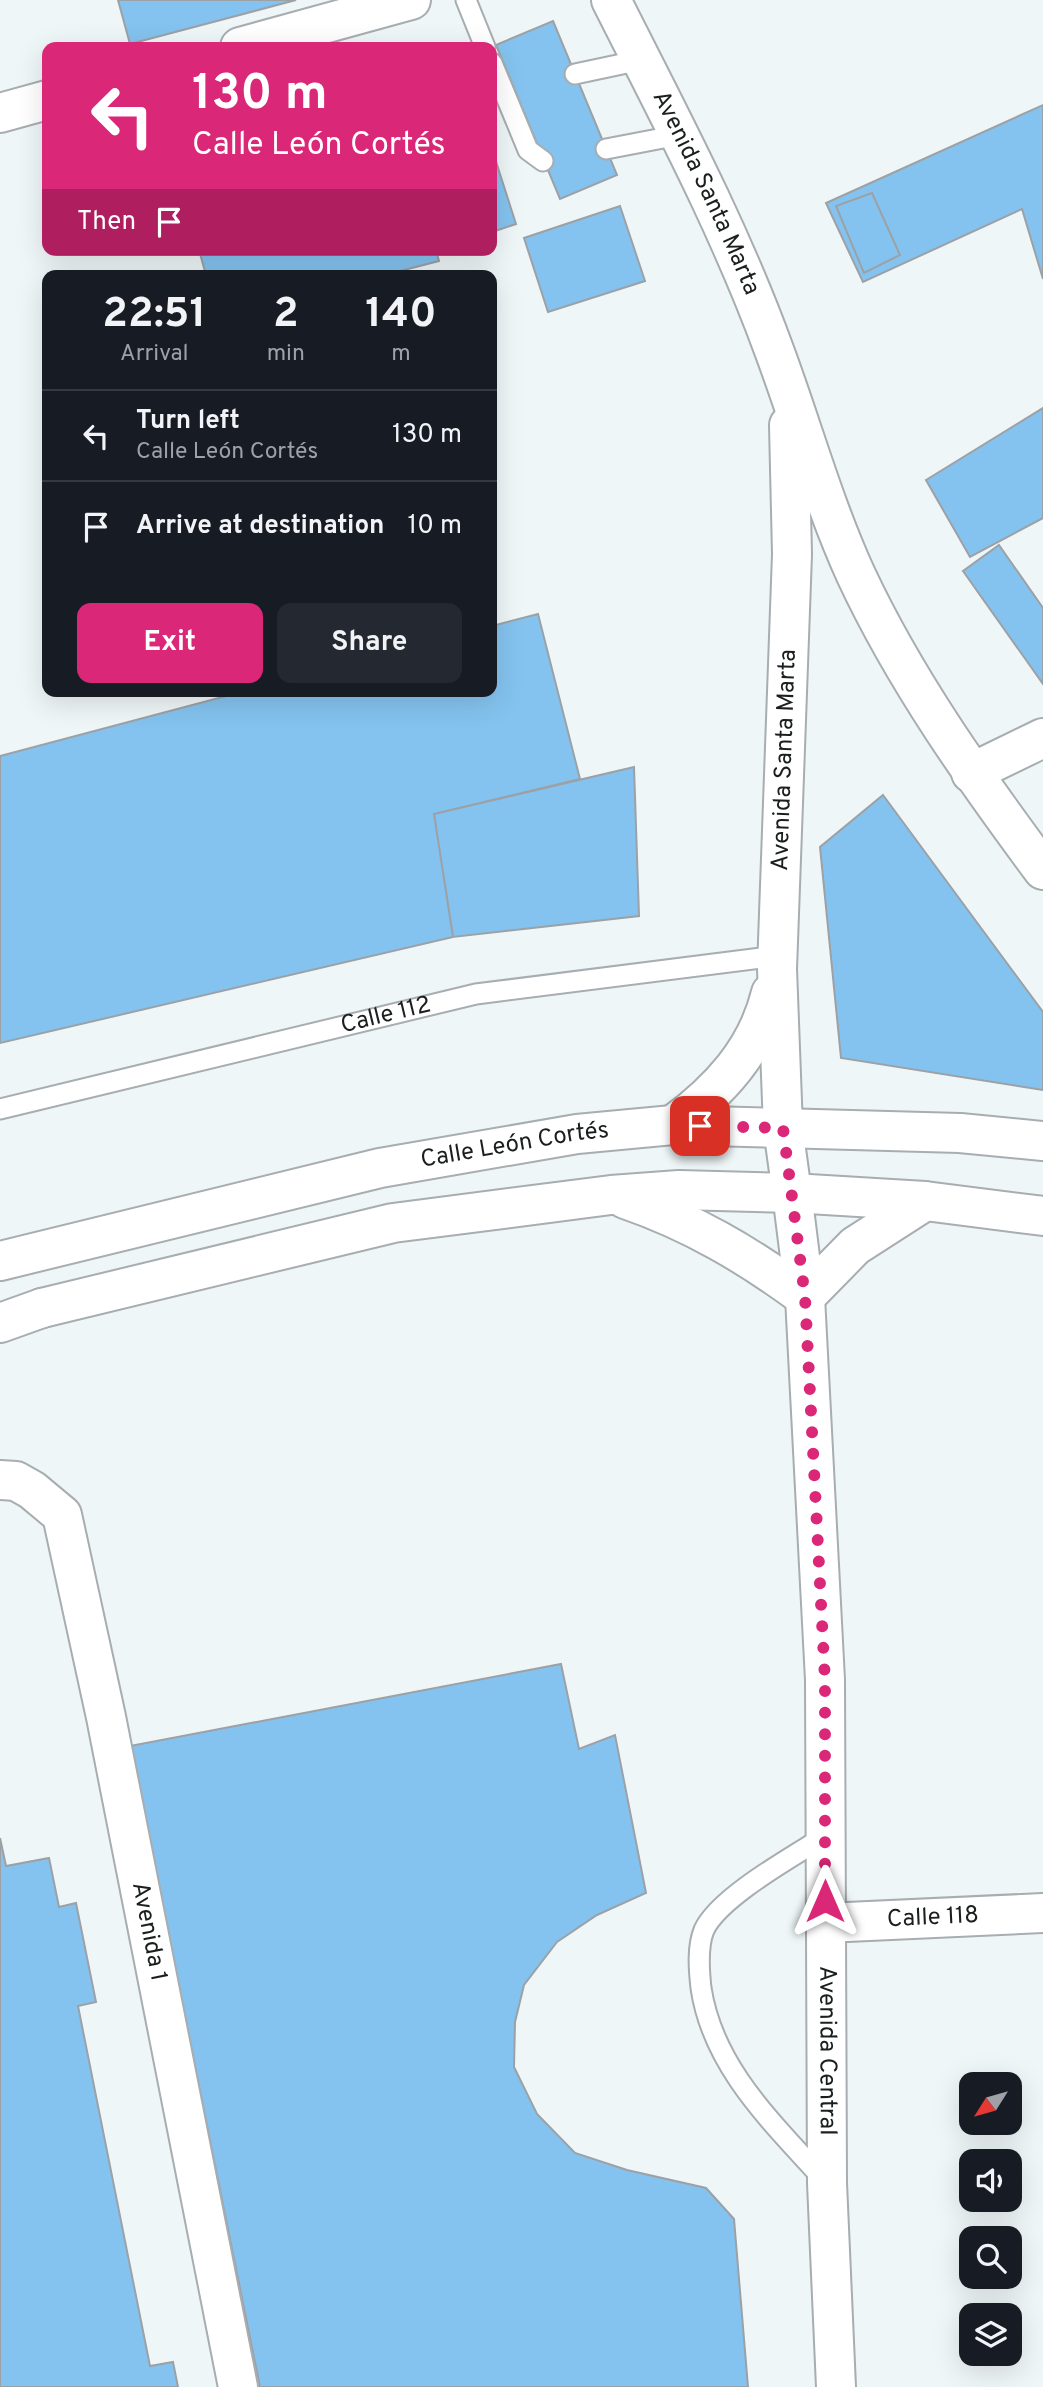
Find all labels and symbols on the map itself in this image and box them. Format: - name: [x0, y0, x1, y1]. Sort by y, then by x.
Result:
- street label: Avenida Santa Marta: [645, 86, 766, 300]
- street label: Avenida Santa Marta: [766, 649, 804, 871]
- street label: Calle 112: [338, 990, 434, 1041]
- pin: [670, 1096, 730, 1156]
- street label: Calle León Cortés: [418, 1116, 610, 1176]
- position arrow: [788, 1864, 862, 1938]
- street label: Avenida 1: [124, 1879, 173, 1984]
- street label: Calle 118: [886, 1901, 979, 1935]
- street label: Avenida Central: [811, 1966, 842, 2136]
- north arrow: [959, 2072, 1022, 2135]

